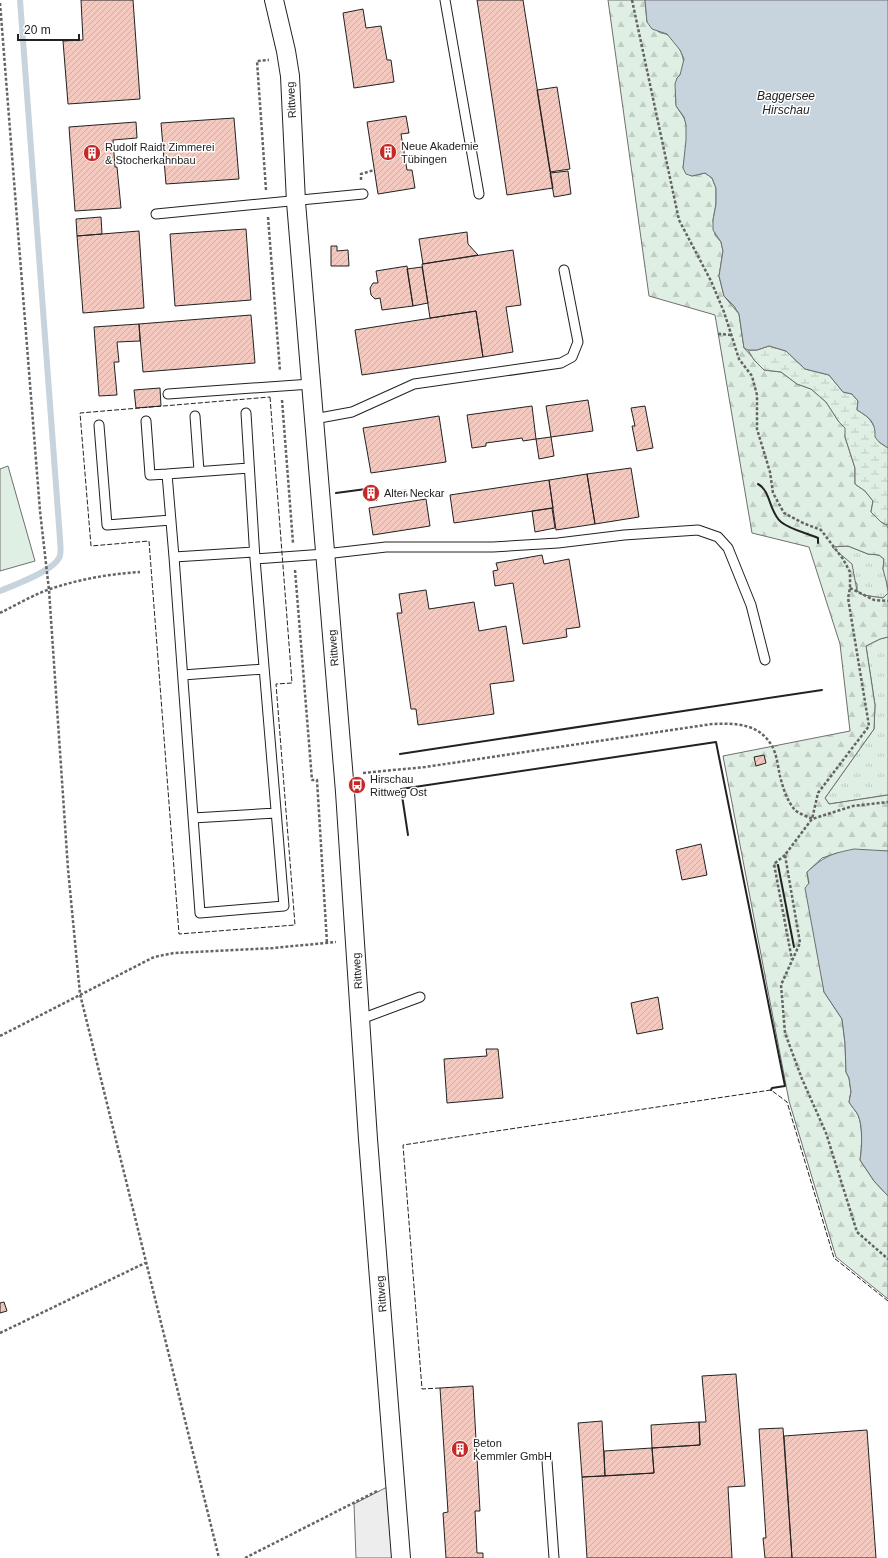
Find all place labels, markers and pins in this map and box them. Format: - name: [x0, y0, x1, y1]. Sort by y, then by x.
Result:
- place label: Neue Akademie Tübingen: [401, 140, 479, 165]
- place label: Rudolf Raidt Zimmerei & Stocherkahnbau: [105, 141, 214, 166]
- building icon: Neue Akademie Tübingen: [378, 142, 398, 162]
- building icon: Rudolf Raidt Zimmerei & Stocherkahnbau: [82, 143, 102, 163]
- building icon: Alter Neckar: [361, 483, 381, 503]
- place label: Alter Neckar: [384, 487, 445, 499]
- place label: Hirschau Rittweg Ost: [370, 773, 427, 798]
- bus stop icon: Hirschau Rittweg Ost: [347, 775, 367, 795]
- place label: Beton Kemmler GmbH: [473, 1437, 552, 1462]
- building icon: Beton Kemmler GmbH: [450, 1439, 470, 1459]

